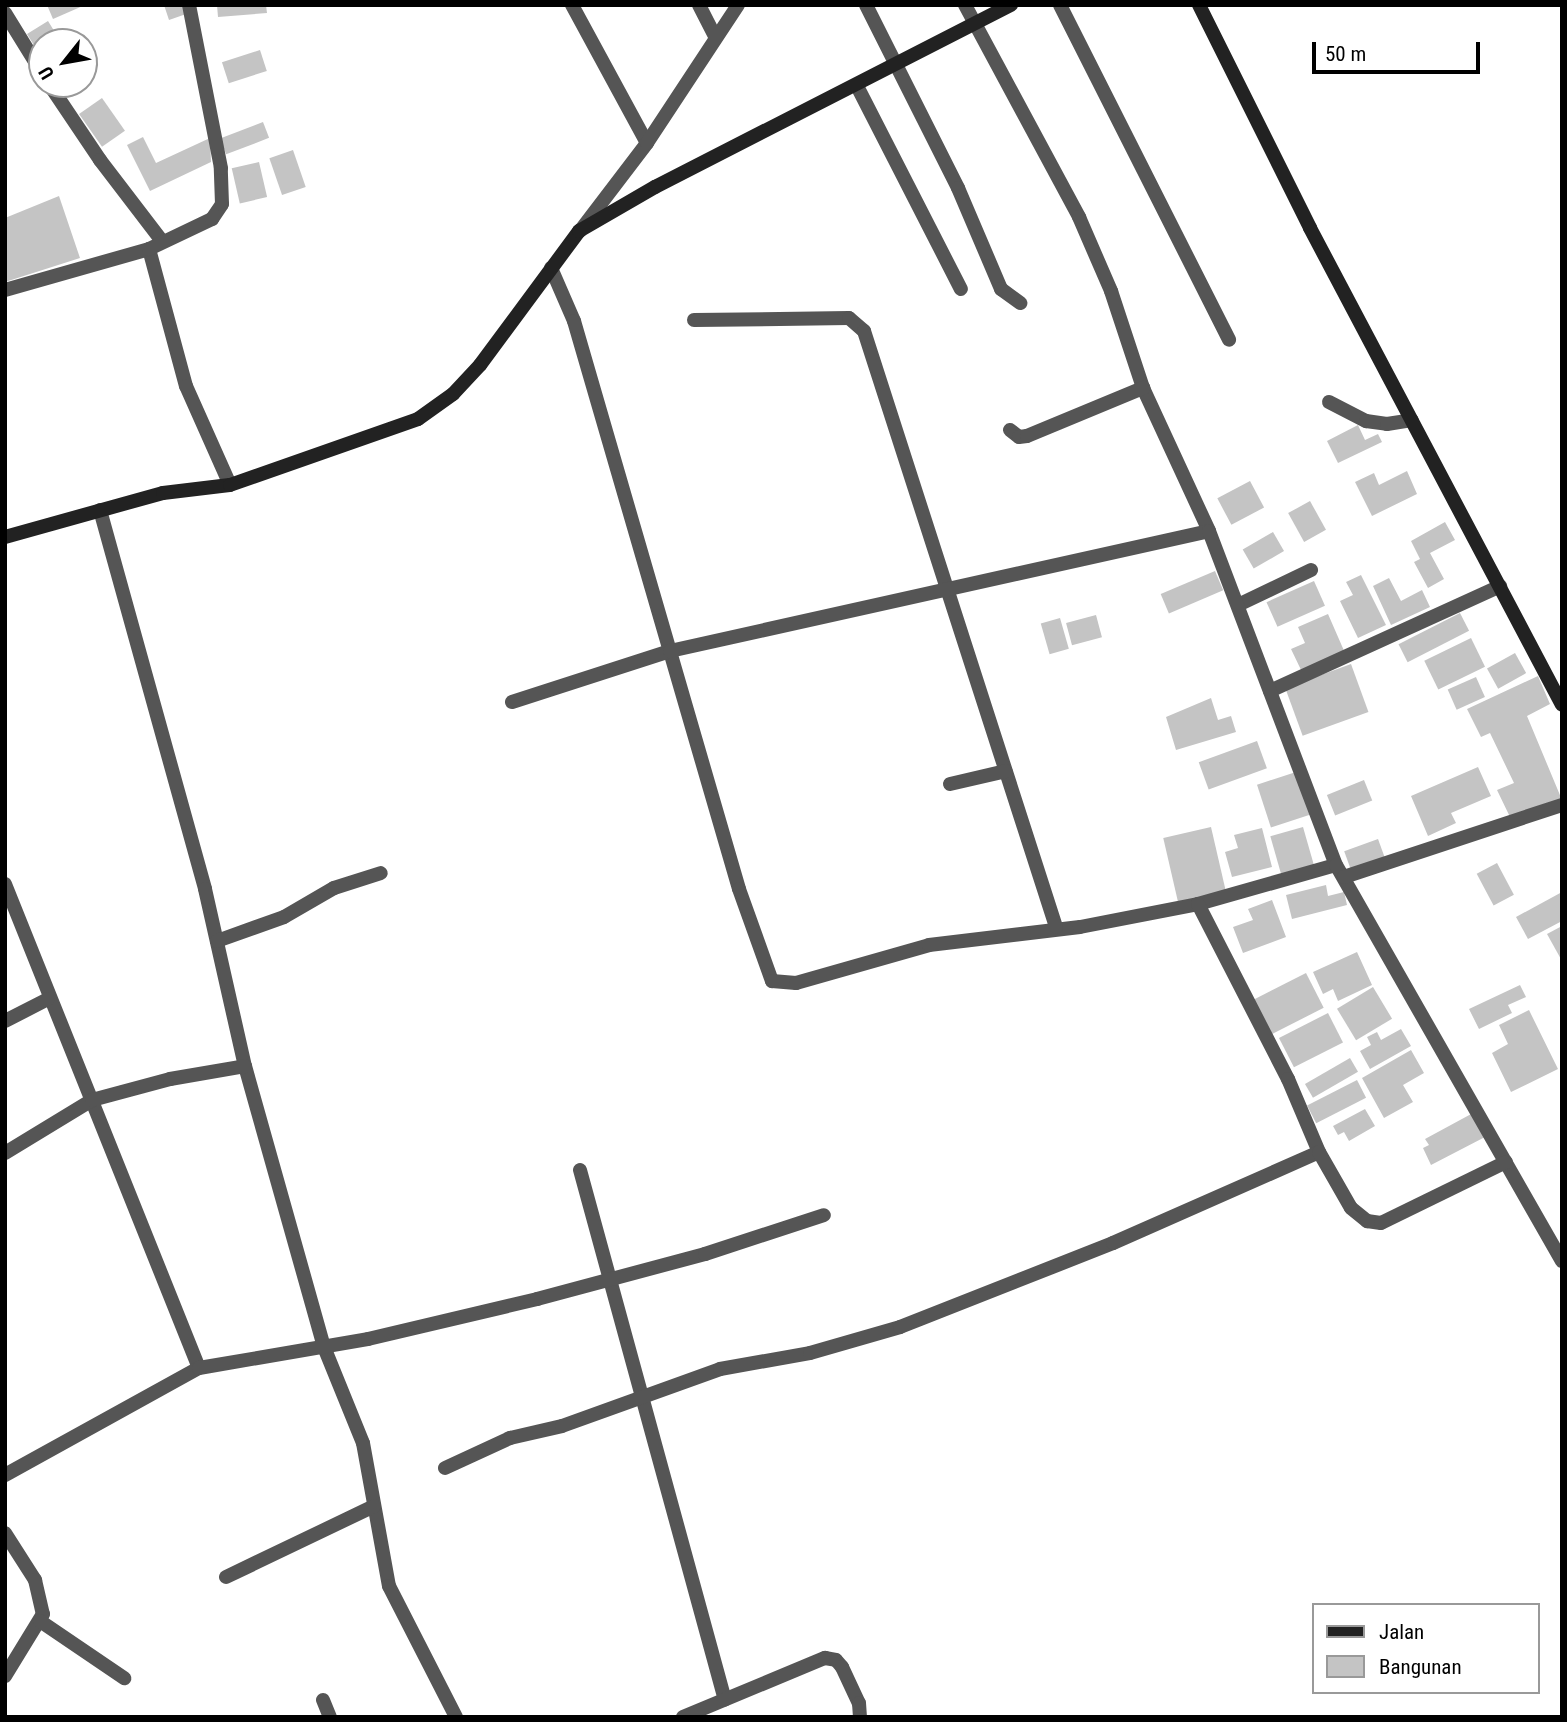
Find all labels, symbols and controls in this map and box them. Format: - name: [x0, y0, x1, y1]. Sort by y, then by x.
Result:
- north arrow: [28, 28, 98, 98]
- scale bar: [1315, 28, 1483, 72]
- text: 50 m: [1325, 42, 1366, 66]
- text: U: [34, 62, 59, 84]
- legend: [1312, 1603, 1539, 1694]
- text: Jalan: [1379, 1620, 1424, 1644]
- text: Bangunan: [1379, 1655, 1462, 1679]

